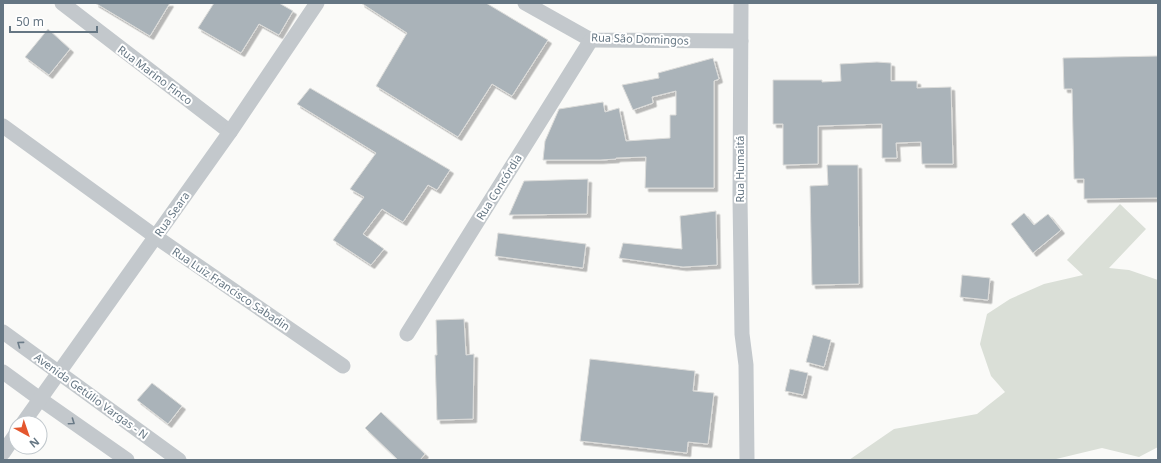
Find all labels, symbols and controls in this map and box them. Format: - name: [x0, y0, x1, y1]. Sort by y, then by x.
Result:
- scale bar: [10, 8, 97, 34]
- text: 50 m: [16, 13, 44, 30]
- street label: Rua São Domingos: [591, 29, 689, 48]
- street label: Rua Marino Finco: [115, 42, 196, 108]
- street label: Rua Humaitá: [732, 135, 747, 203]
- street label: Rua Concórdia: [472, 151, 525, 223]
- street label: Rua Seara: [151, 188, 193, 239]
- street label: Rua Luiz Francisco Sabadin: [170, 244, 293, 334]
- one-way arrow: [17, 342, 24, 349]
- street label: Avenida Getúlio Vargas - N: [32, 350, 150, 442]
- north arrow: [8, 415, 48, 455]
- one-way arrow: [68, 417, 75, 424]

